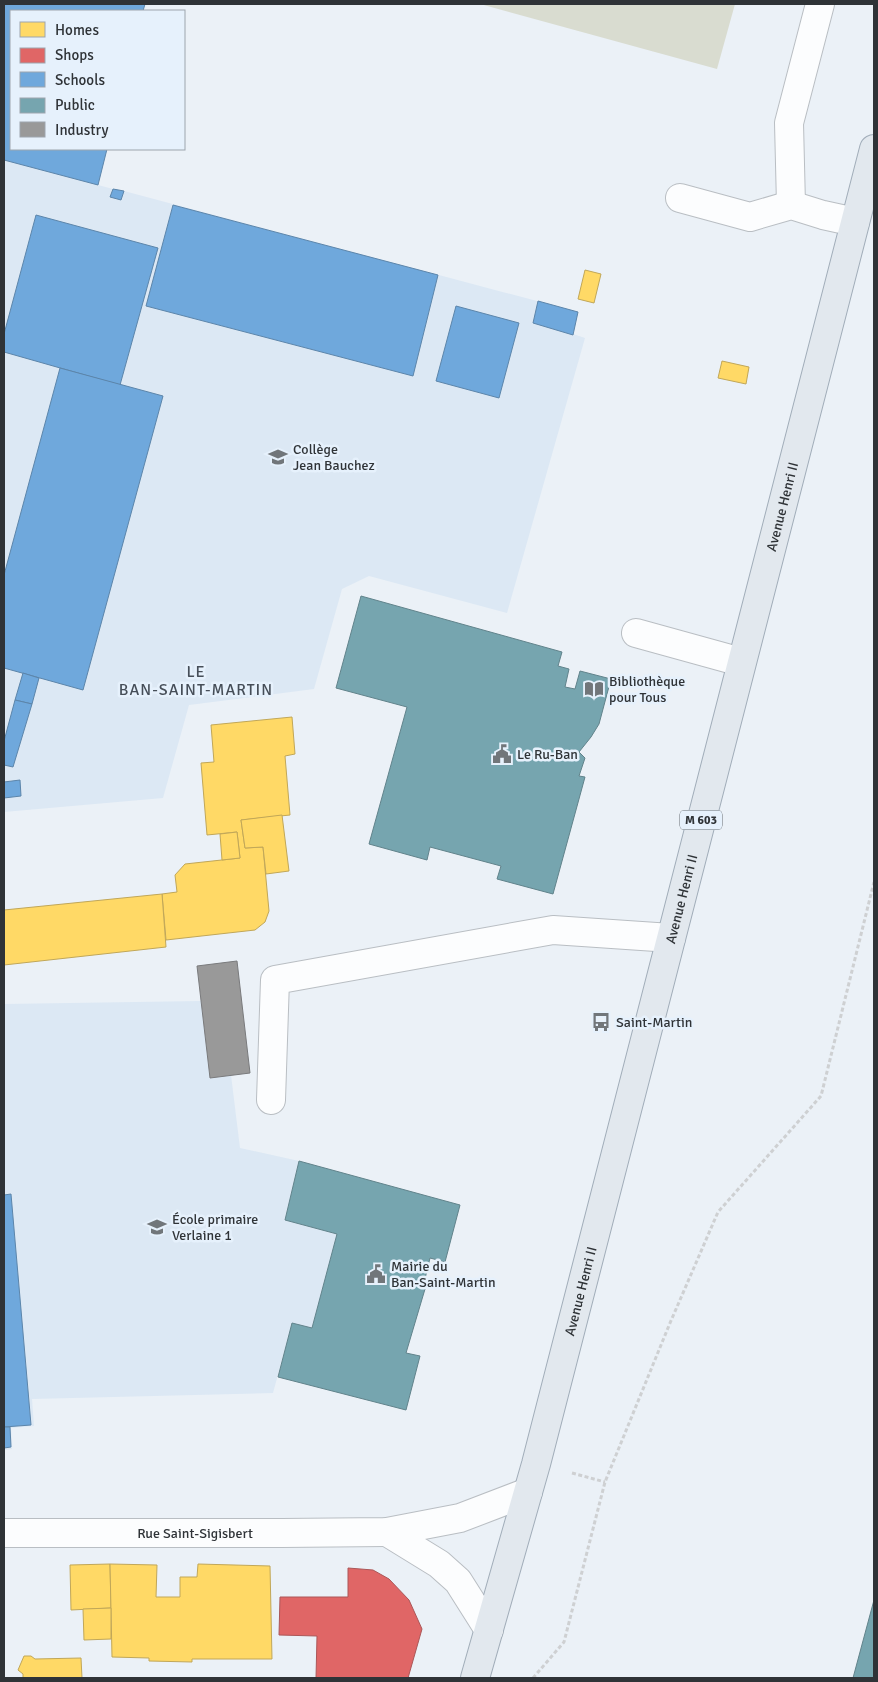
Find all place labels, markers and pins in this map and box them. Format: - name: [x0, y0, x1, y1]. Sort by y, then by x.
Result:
- place label: Collège Jean Bauchez: [293, 441, 375, 474]
- school or university icon: Collège Jean Bauchez: [267, 446, 289, 468]
- place label: Bibliothèque pour Tous: [609, 673, 685, 706]
- library icon: Bibliothèque pour Tous: [583, 678, 605, 700]
- public building icon: Le Ru-Ban: [491, 743, 513, 765]
- place label: Le Ru-Ban: [517, 746, 578, 763]
- bus stop icon: Saint-Martin: [590, 1011, 612, 1033]
- place label: Saint-Martin: [616, 1014, 692, 1031]
- place label: École primaire Verlaine 1: [172, 1211, 258, 1244]
- school or university icon: École primaire Verlaine 1: [146, 1216, 168, 1238]
- place label: Mairie du Ban-Saint-Martin: [391, 1258, 496, 1291]
- public building icon: Mairie du Ban-Saint-Martin: [365, 1263, 387, 1285]

